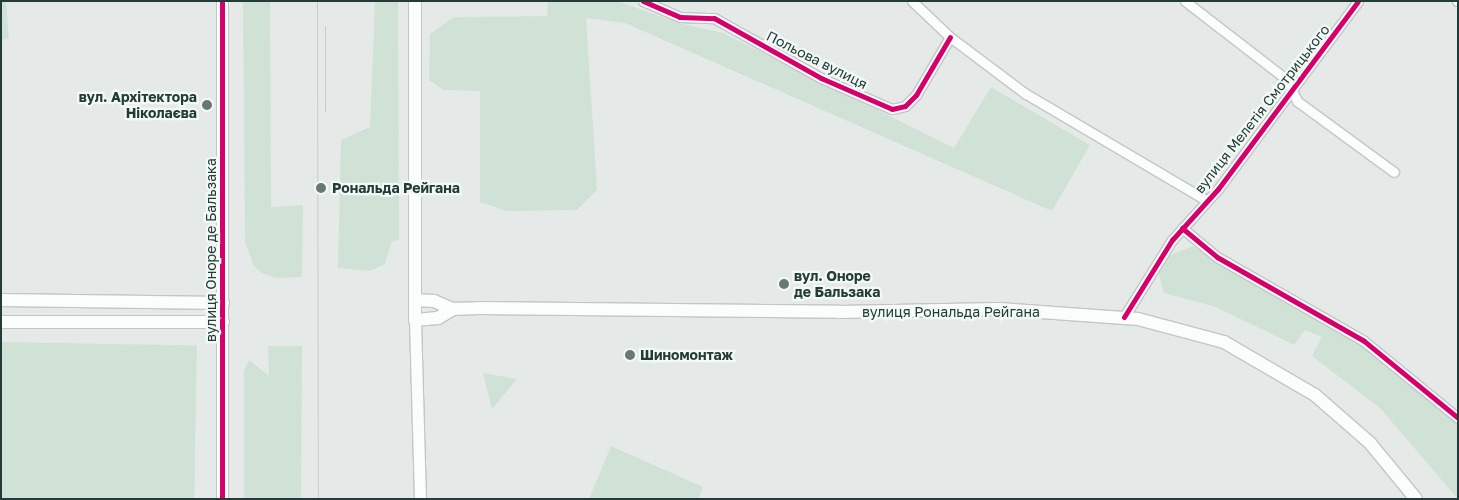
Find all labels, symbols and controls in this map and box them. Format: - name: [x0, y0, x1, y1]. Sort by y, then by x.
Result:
- street label: вулиця Мелетія Смотрицького: [1191, 21, 1333, 197]
- street label: Польова вулиця: [764, 27, 870, 93]
- place label: вул. Архітектора Ніколаєва: [79, 89, 197, 121]
- marker: вул. Архітектора Ніколаєва: [201, 99, 213, 111]
- street label: вулиця Оноре де Бальзака: [203, 158, 219, 342]
- place label: Рональда Рейгана: [332, 180, 460, 196]
- marker: Рональда Рейгана: [314, 181, 328, 195]
- place label: вул. Оноре де Бальзака: [794, 268, 880, 300]
- marker: вул. Оноре де Бальзака: [778, 278, 790, 290]
- street label: вулиця Рональда Рейгана: [862, 304, 1040, 320]
- place label: Шиномонтаж: [640, 347, 733, 363]
- marker: Шиномонтаж: [624, 349, 636, 361]

